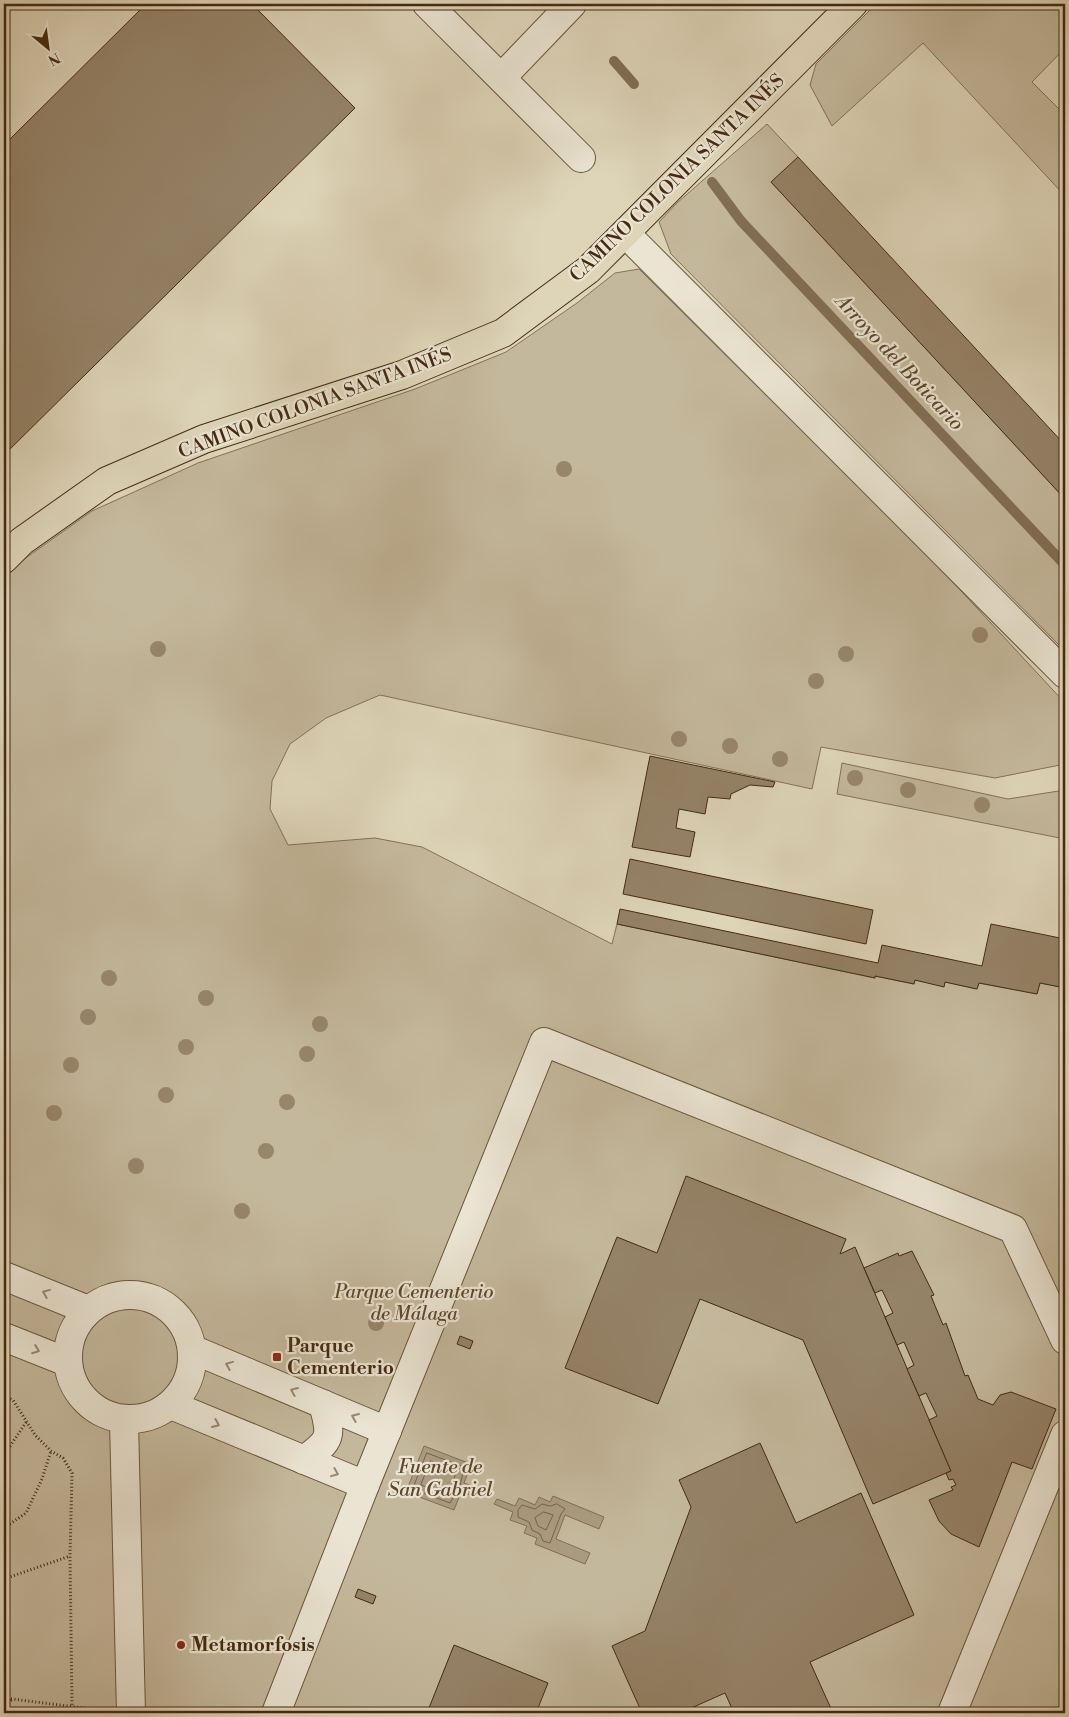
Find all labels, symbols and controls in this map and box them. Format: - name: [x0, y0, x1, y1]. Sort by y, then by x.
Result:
- north arrow: [22, 22, 72, 72]
- text: N: [45, 48, 63, 69]
- street label: CAMINO COLONIA SANTA INÉS: [564, 68, 789, 287]
- water label: Arroyo del Boticario: [828, 288, 968, 436]
- street label: CAMINO COLONIA SANTA INÉS: [175, 341, 455, 464]
- park label: Parque Cementerio de Málaga: [334, 1280, 493, 1326]
- one-way arrow: [42, 1289, 51, 1299]
- place label: Parque Cementerio: [287, 1334, 394, 1380]
- one-way arrow: [31, 1344, 39, 1354]
- marker: Parque Cementerio: [271, 1351, 283, 1363]
- one-way arrow: [226, 1360, 234, 1370]
- one-way arrow: [290, 1387, 299, 1398]
- one-way arrow: [351, 1413, 360, 1424]
- one-way arrow: [212, 1418, 220, 1428]
- water label: Fuente de San Gabriel: [387, 1455, 493, 1503]
- one-way arrow: [330, 1466, 339, 1477]
- place label: Metamorfosis: [191, 1633, 315, 1657]
- marker: Metamorfosis: [175, 1639, 187, 1651]

